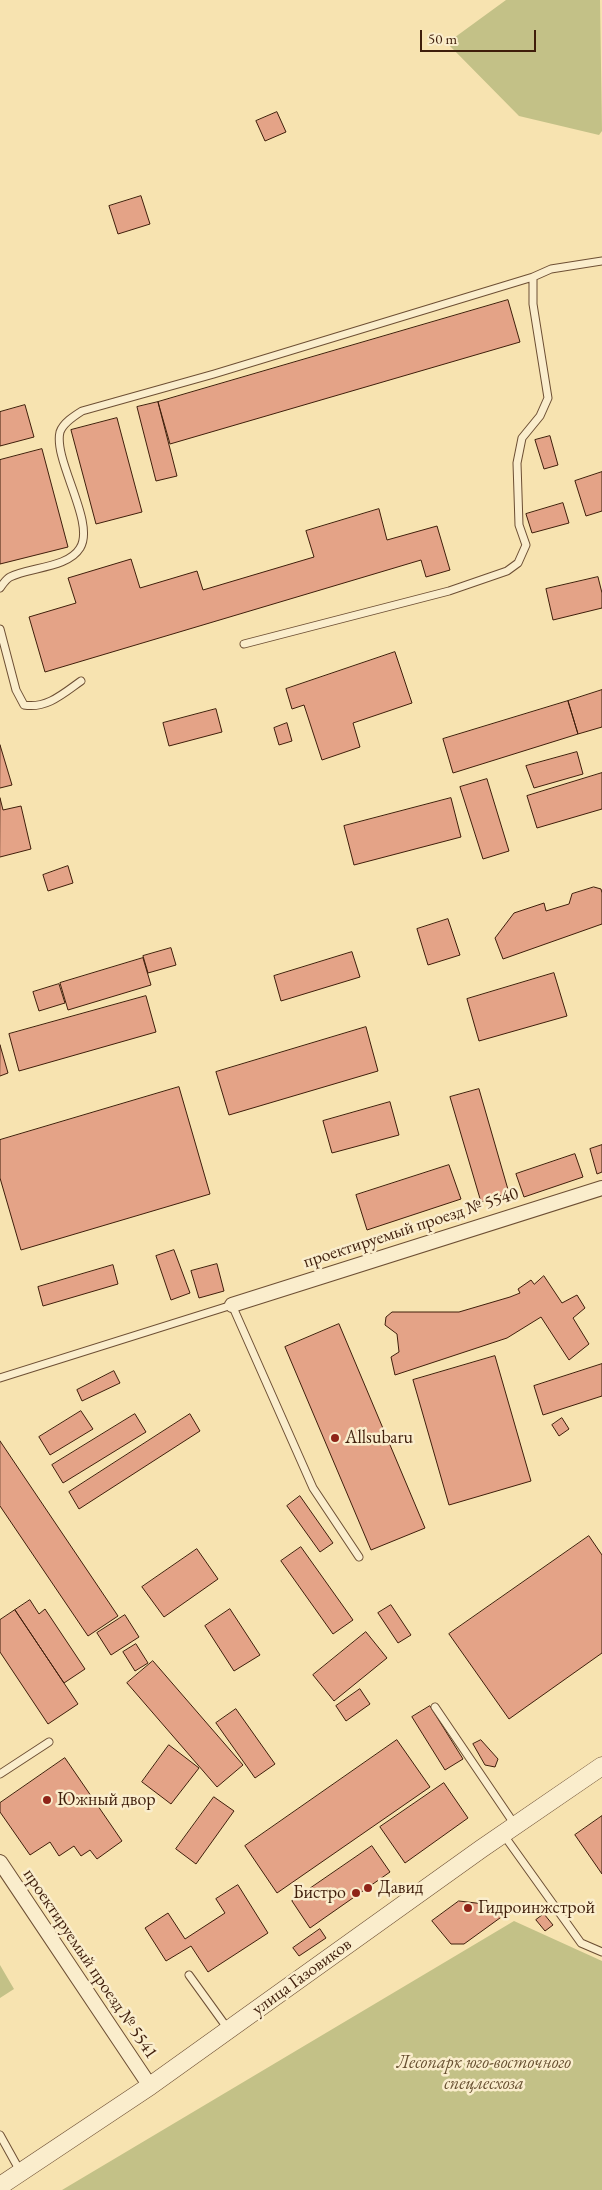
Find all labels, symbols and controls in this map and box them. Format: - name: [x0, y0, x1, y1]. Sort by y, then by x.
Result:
- scale bar: [422, 20, 538, 52]
- text: 50 m: [428, 29, 457, 48]
- street label: проектируемый проезд № 5540: [301, 1183, 521, 1273]
- place label: Allsubaru: [345, 1427, 413, 1449]
- marker: Allsubaru: [329, 1432, 341, 1444]
- place label: Южный двор: [57, 1789, 156, 1811]
- marker: Южный двор: [41, 1794, 53, 1806]
- street label: проектируемый проезд № 5541: [18, 1865, 162, 2063]
- place label: Давид: [378, 1877, 423, 1899]
- place label: Бистро: [293, 1882, 346, 1904]
- marker: Давид: [362, 1882, 374, 1894]
- marker: Бистро: [350, 1887, 362, 1899]
- place label: Гидроинжстрой: [478, 1897, 595, 1919]
- marker: Гидроинжстрой: [462, 1902, 474, 1914]
- street label: улица Газовиков: [248, 1934, 356, 2020]
- park label: Лесопарк юго-восточного спецлесхоза: [397, 2052, 571, 2094]

